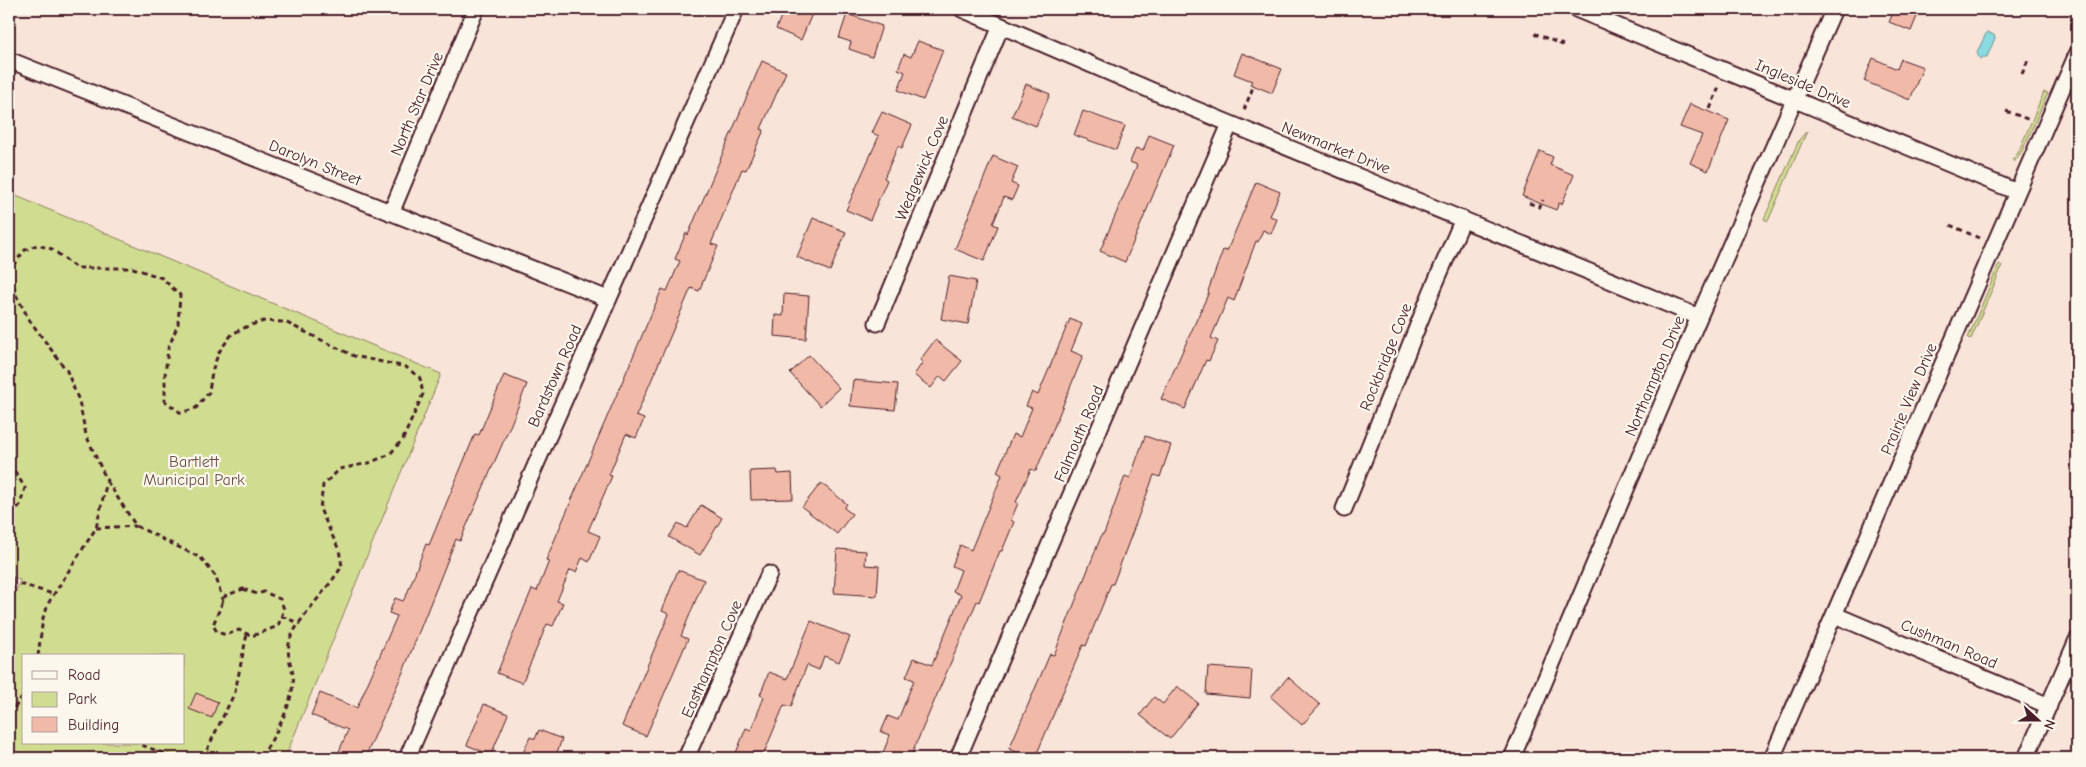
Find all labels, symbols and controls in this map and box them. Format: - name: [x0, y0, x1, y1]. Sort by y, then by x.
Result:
- street label: North Star Drive: [387, 49, 447, 159]
- street label: Ingleside Drive: [1753, 56, 1853, 112]
- street label: Wedgewick Cove: [892, 113, 952, 223]
- street label: Newmarket Drive: [1279, 118, 1393, 178]
- street label: Darolyn Street: [266, 136, 364, 190]
- street label: Rockbridge Cove: [1356, 300, 1416, 414]
- street label: Northampton Drive: [1621, 313, 1689, 439]
- street label: Bardstown Road: [524, 322, 586, 430]
- street label: Prairie View Drive: [1877, 340, 1941, 458]
- street label: Falmouth Road: [1051, 383, 1107, 485]
- park label: Bartlett Municipal Park: [143, 453, 245, 489]
- street label: Easthampton Cove: [678, 597, 746, 721]
- street label: Cushman Road: [1898, 616, 2000, 672]
- legend: [22, 654, 185, 744]
- text: Road: [68, 666, 100, 684]
- text: Park: [68, 690, 97, 708]
- north arrow: [2014, 694, 2064, 744]
- text: Building: [68, 716, 119, 734]
- text: N: [2040, 717, 2059, 732]

